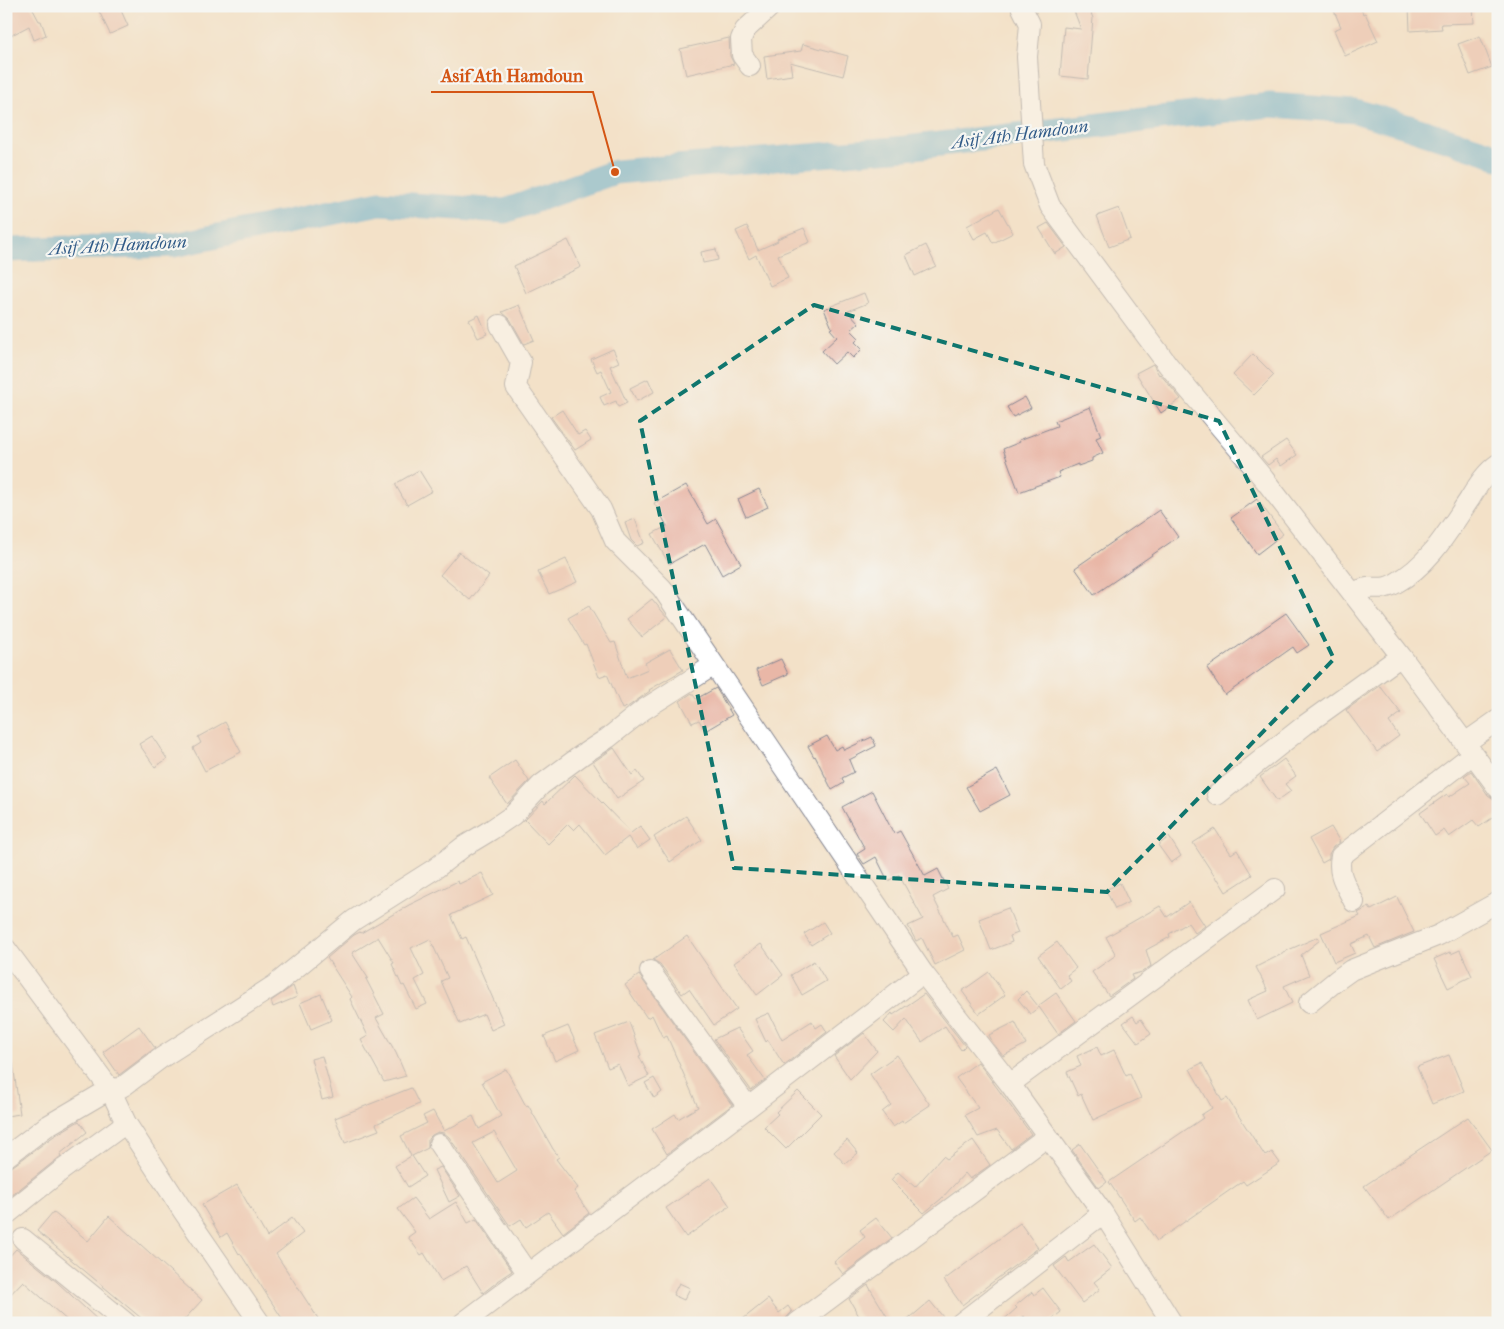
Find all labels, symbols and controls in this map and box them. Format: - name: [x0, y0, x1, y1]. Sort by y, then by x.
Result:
- callout: Asif Ath Hamdoun: [431, 59, 593, 92]
- text: Asif Ath Hamdoun: [440, 66, 584, 87]
- water label: Asif Ath Hamdoun: [948, 116, 1090, 154]
- water label: Asif Ath Hamdoun: [47, 231, 187, 260]

